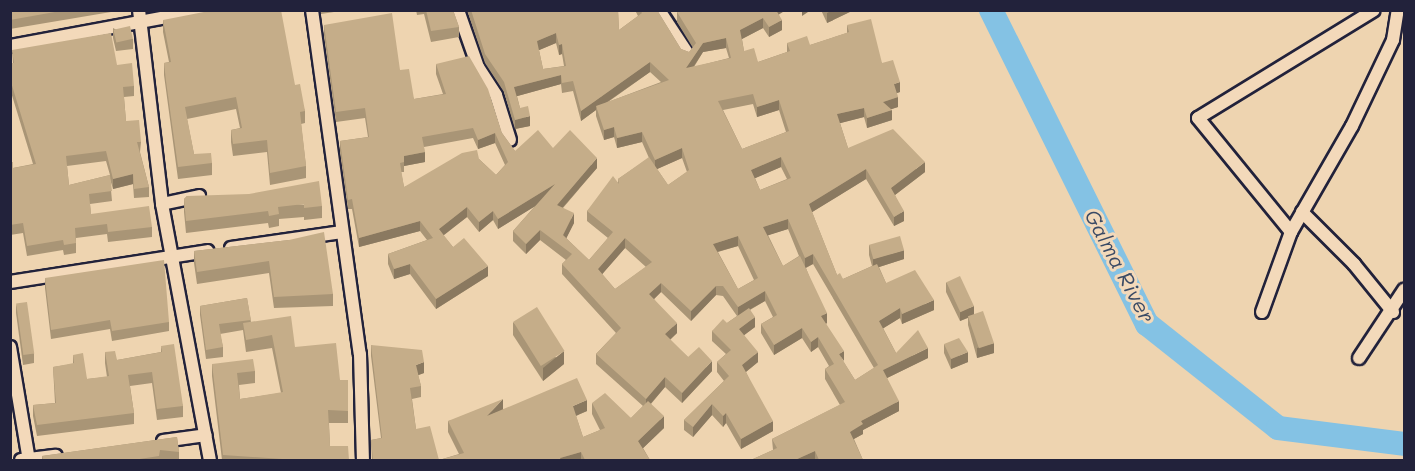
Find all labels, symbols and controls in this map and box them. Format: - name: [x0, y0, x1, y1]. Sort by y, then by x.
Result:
- water label: Galma River: [1080, 205, 1160, 327]

